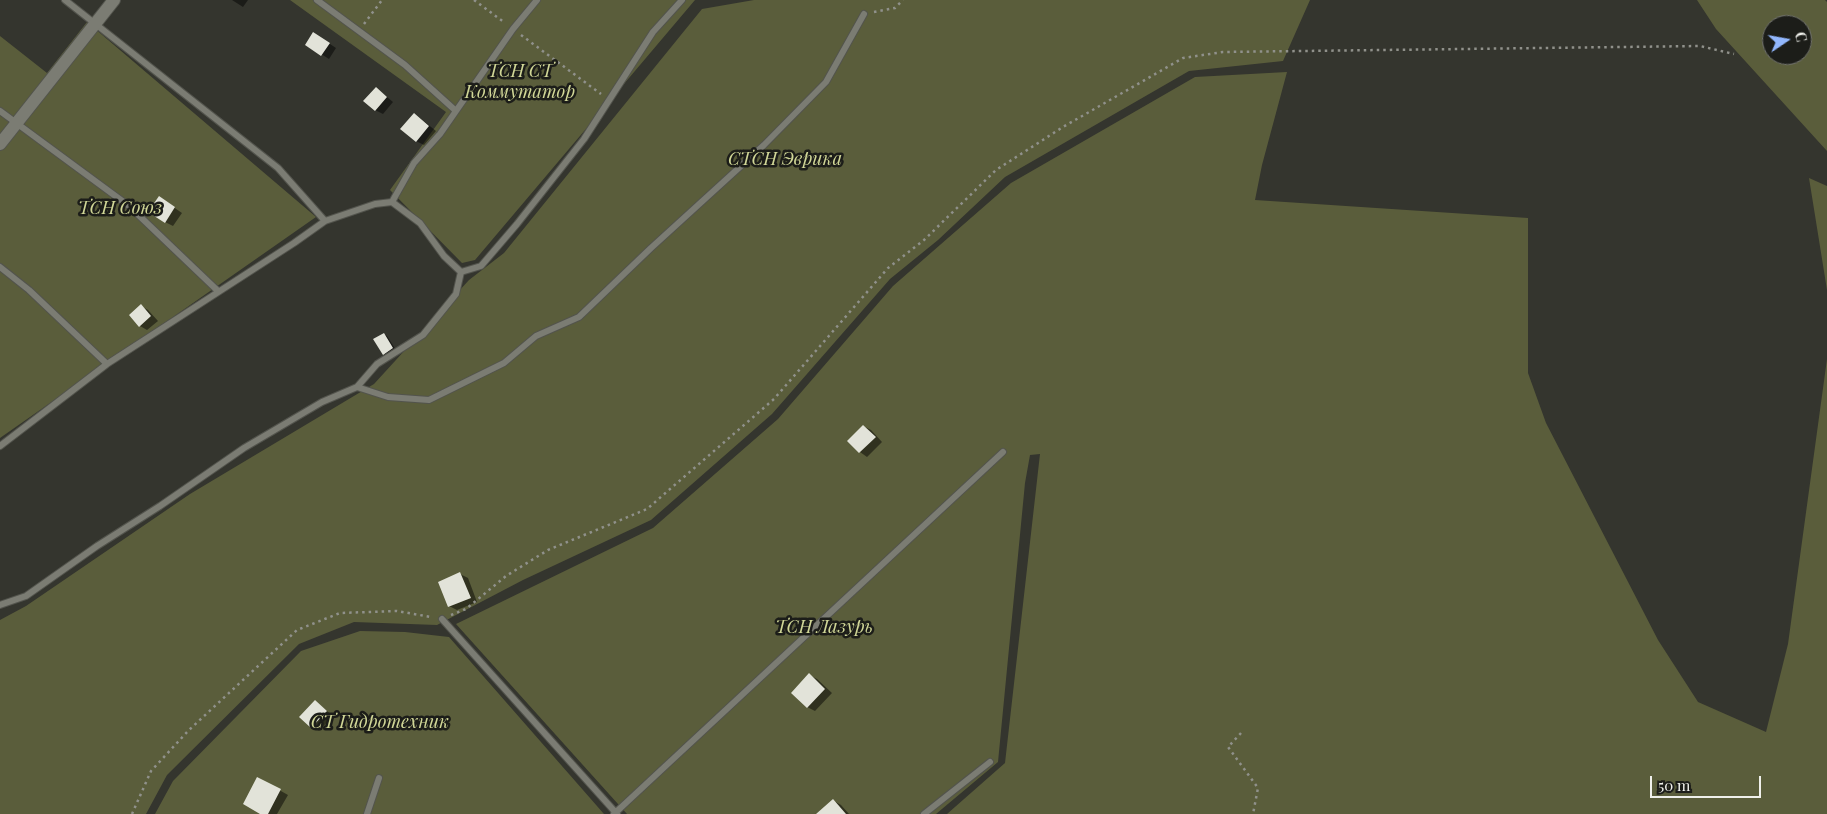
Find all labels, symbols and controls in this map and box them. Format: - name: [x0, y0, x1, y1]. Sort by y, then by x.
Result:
- north arrow: [1762, 15, 1812, 65]
- text: С: [1791, 30, 1812, 44]
- park label: ТСН СТ Коммутатор: [465, 60, 575, 102]
- park label: СТСН Эврика: [728, 148, 842, 170]
- park label: ТСН Союз: [78, 197, 162, 219]
- park label: ТСН Лазурь: [775, 616, 873, 638]
- park label: СТ Гидротехник: [311, 711, 449, 733]
- scale bar: [1652, 766, 1763, 798]
- text: 50 m: [1658, 775, 1690, 795]

